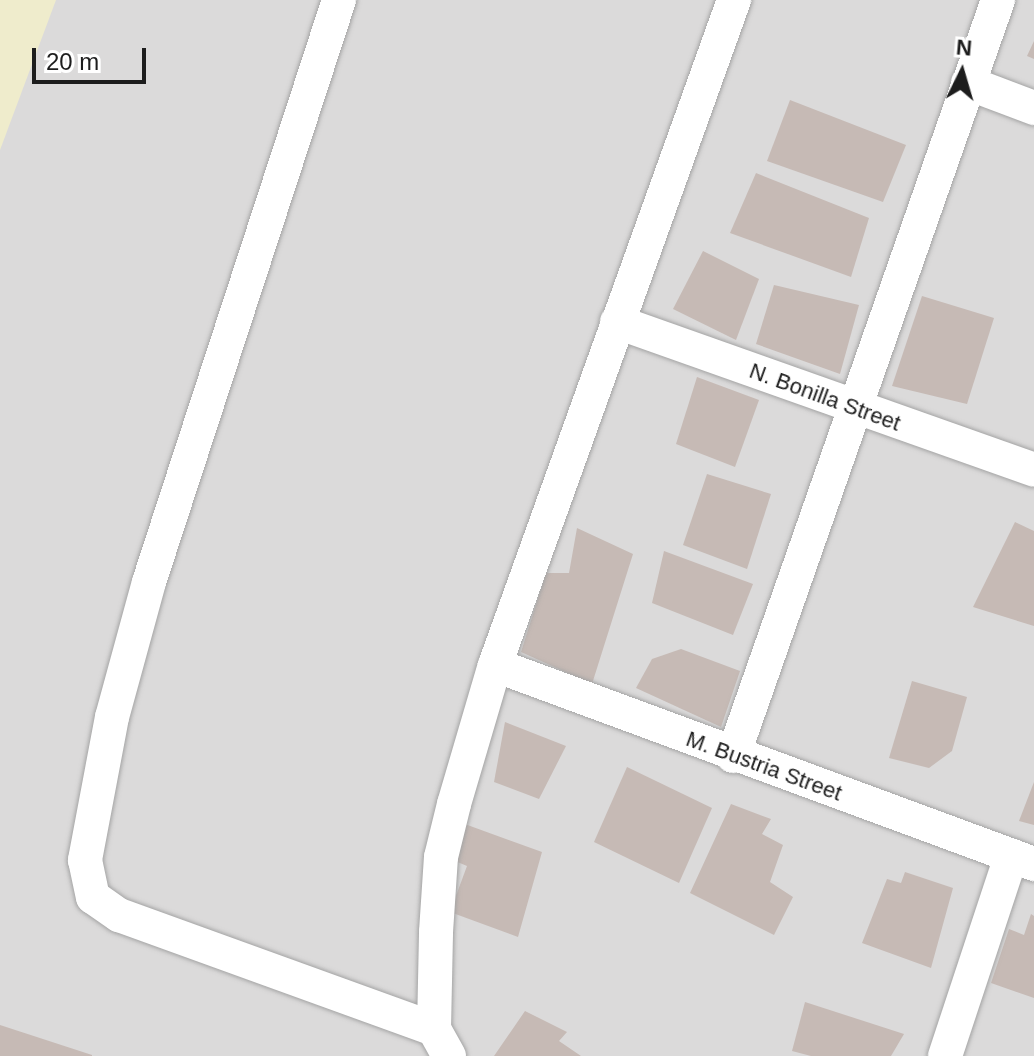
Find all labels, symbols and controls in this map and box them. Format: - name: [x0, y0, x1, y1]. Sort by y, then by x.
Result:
- scale bar: [36, 32, 150, 82]
- north arrow: [922, 32, 1002, 112]
- text: N: [955, 34, 973, 61]
- text: 20 m: [46, 48, 99, 75]
- street label: N. Bonilla Street: [746, 357, 904, 437]
- street label: M. Bustria Street: [683, 726, 845, 806]

